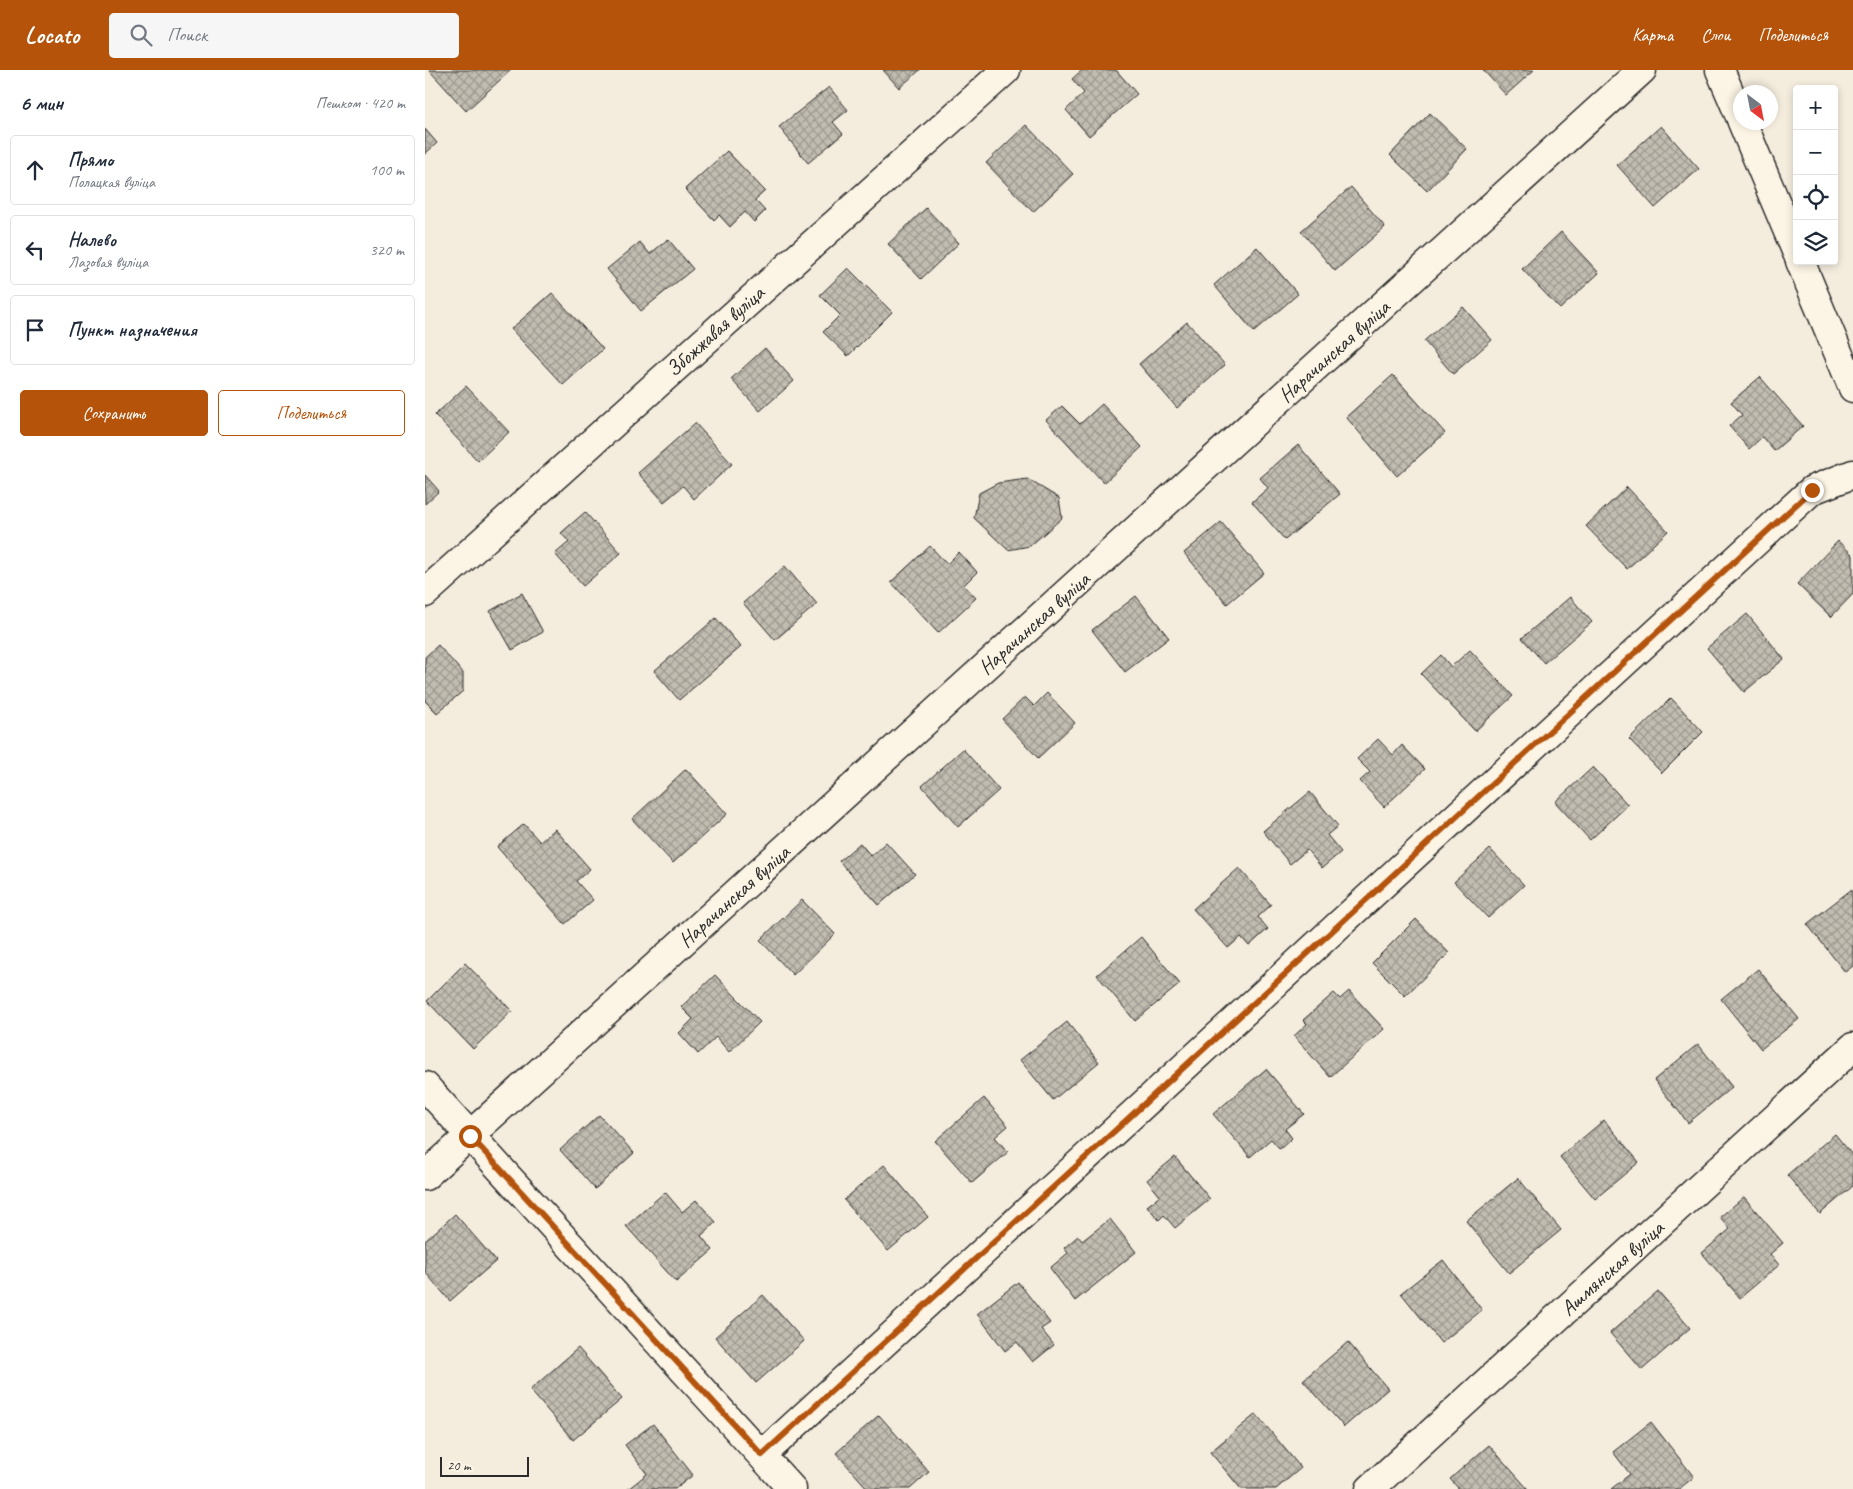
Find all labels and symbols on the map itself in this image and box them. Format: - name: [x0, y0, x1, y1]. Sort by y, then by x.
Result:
- north arrow: [1733, 85, 1778, 130]
- street label: Збожжавая вуліца: [660, 279, 771, 382]
- street label: Нарачанская вуліца: [1273, 293, 1396, 408]
- route end: [1801, 479, 1824, 502]
- street label: Нарачанская вуліца: [973, 565, 1096, 680]
- street label: Нарачанская вуліца: [673, 838, 796, 953]
- route start: [459, 1125, 482, 1148]
- street label: Ашмянская вуліца: [1555, 1214, 1670, 1321]
- scale bar: [440, 1454, 529, 1477]

